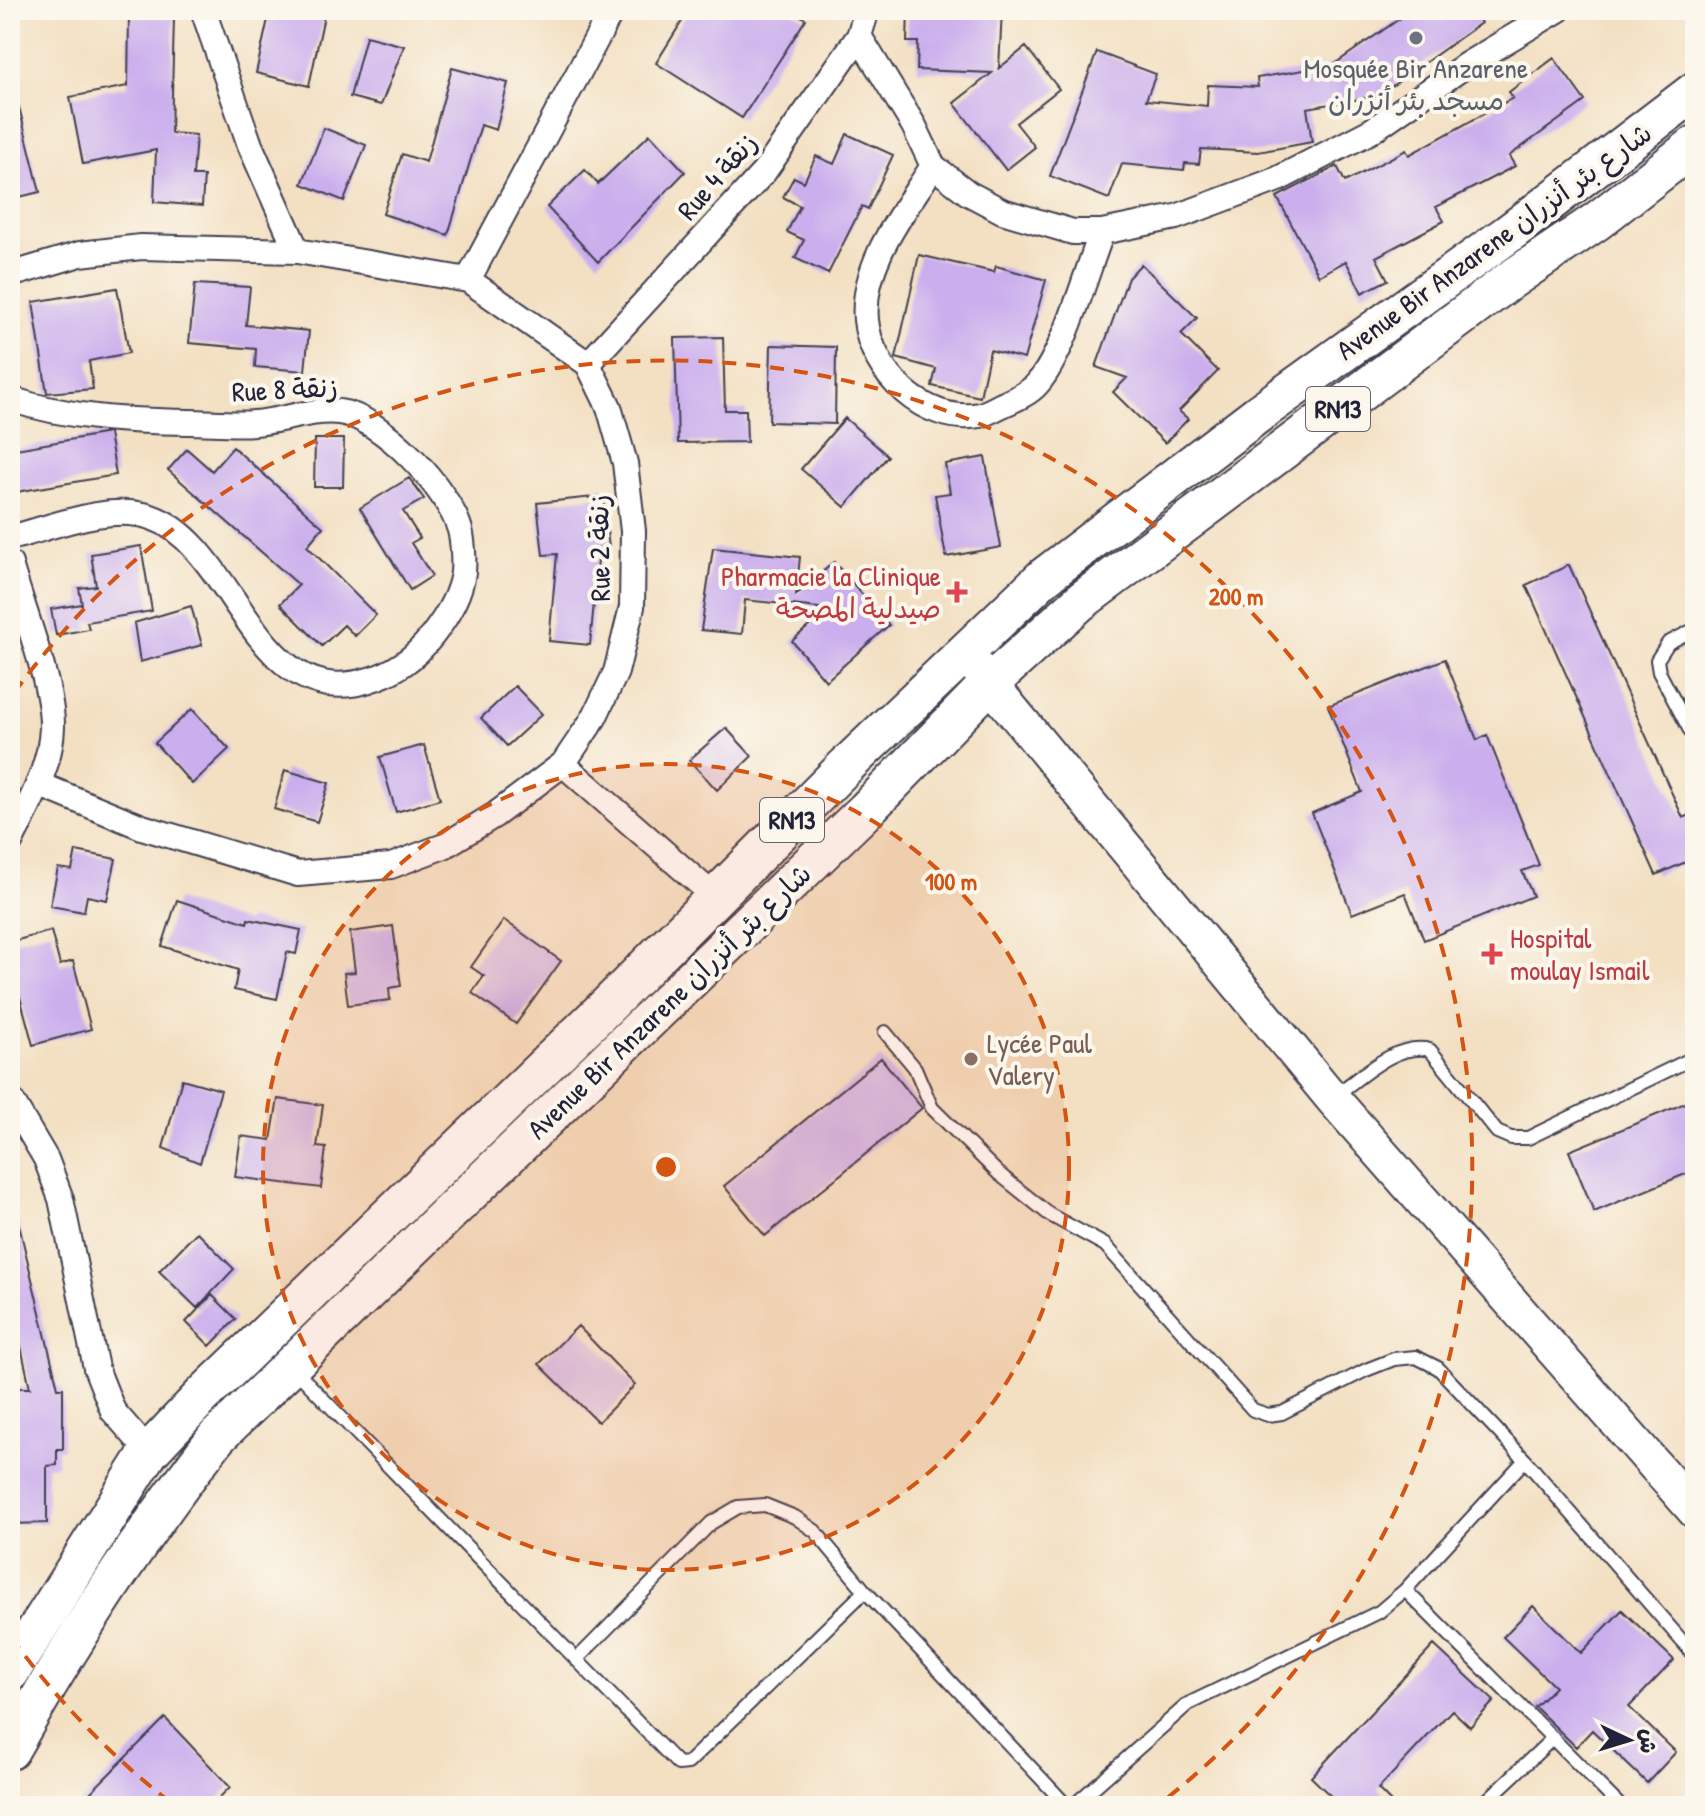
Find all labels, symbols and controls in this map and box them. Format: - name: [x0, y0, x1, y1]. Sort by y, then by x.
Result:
- marker: Mosquée Bir Anzarene مسجد بئر أنزران: [1407, 29, 1425, 47]
- place label: Mosquée Bir Anzarene مسجد بئر أنزران: [1304, 49, 1528, 119]
- street label: Avenue Bir Anzarene شارع بئر أنزران: [1329, 114, 1660, 369]
- street label: Rue 4 زنقة: [668, 124, 766, 228]
- street label: Rue 8 زنقة: [231, 367, 339, 411]
- road number: RN13: [1306, 387, 1370, 431]
- street label: Rue 2 زنقة: [579, 494, 619, 602]
- place label: Pharmacie la Clinique صيدلية المصحة: [721, 557, 941, 627]
- text: 200 m: [1209, 580, 1263, 612]
- marker: Pharmacie la Clinique صيدلية المصحة: [948, 583, 966, 601]
- road number: RN13: [760, 798, 824, 842]
- street label: Avenue Bir Anzarene شارع بئر أنزران: [519, 855, 820, 1148]
- text: 100 m: [925, 865, 977, 897]
- place label: Hospital moulay Ismail: [1510, 919, 1650, 989]
- marker: Hospital moulay Ismail: [1481, 943, 1503, 965]
- place label: Lycée Paul Valery: [987, 1024, 1092, 1094]
- marker: Lycée Paul Valery: [962, 1050, 980, 1068]
- centre of rings: [652, 1153, 680, 1181]
- north arrow: [1589, 1700, 1669, 1780]
- text: ش: [1633, 1728, 1665, 1755]

